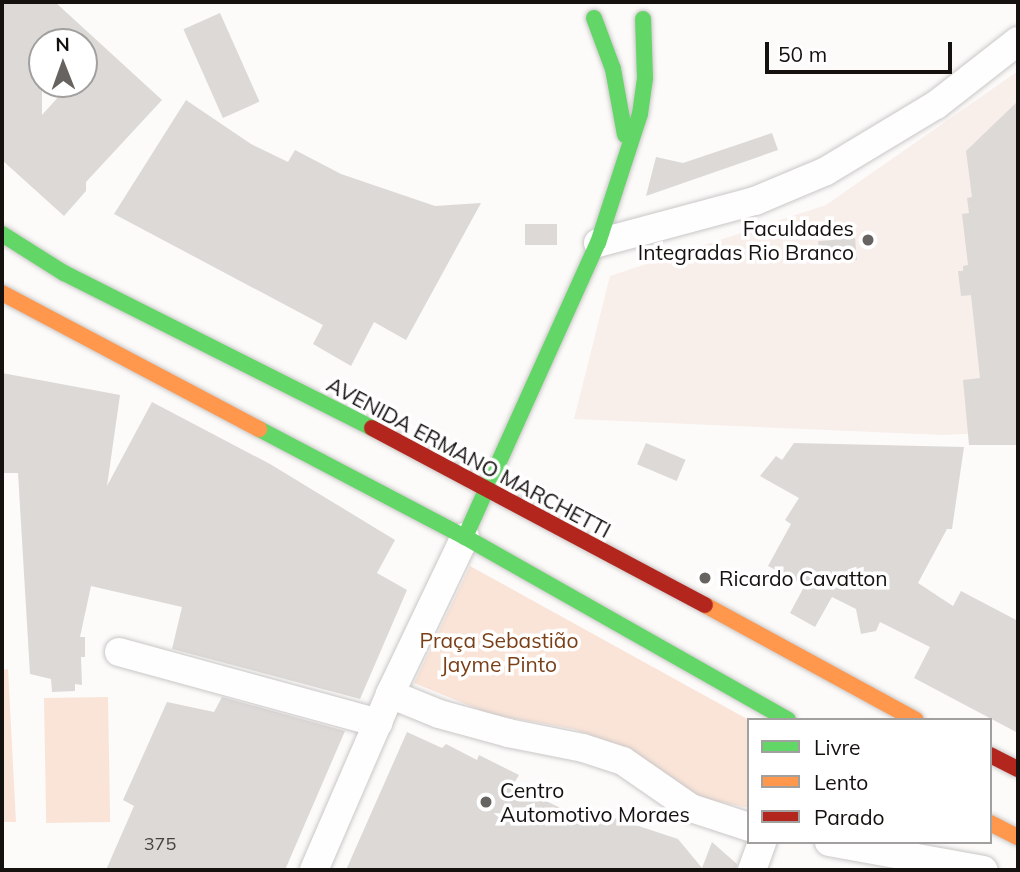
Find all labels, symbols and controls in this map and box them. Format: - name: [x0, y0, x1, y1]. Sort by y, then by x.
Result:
- north arrow: [28, 28, 98, 98]
- scale bar: [768, 28, 955, 72]
- text: N: [55, 32, 70, 56]
- text: 50 m: [778, 41, 827, 67]
- place label: Faculdades Integradas Rio Branco: [638, 215, 854, 265]
- marker: Faculdades Integradas Rio Branco: [860, 232, 876, 248]
- street label: AVENIDA ERMANO MARCHETTI: [323, 371, 615, 543]
- place label: Ricardo Cavatton: [719, 565, 888, 591]
- marker: Ricardo Cavatton: [697, 570, 713, 586]
- park label: Praça Sebastião Jayme Pinto: [420, 627, 578, 677]
- legend: [747, 718, 992, 844]
- text: Livre: [814, 734, 861, 760]
- text: Lento: [814, 769, 868, 795]
- place label: Centro Automotivo Moraes: [500, 777, 690, 827]
- marker: Centro Automotivo Moraes: [478, 794, 494, 810]
- text: Parado: [814, 804, 884, 830]
- house number: 375: [144, 833, 176, 855]

